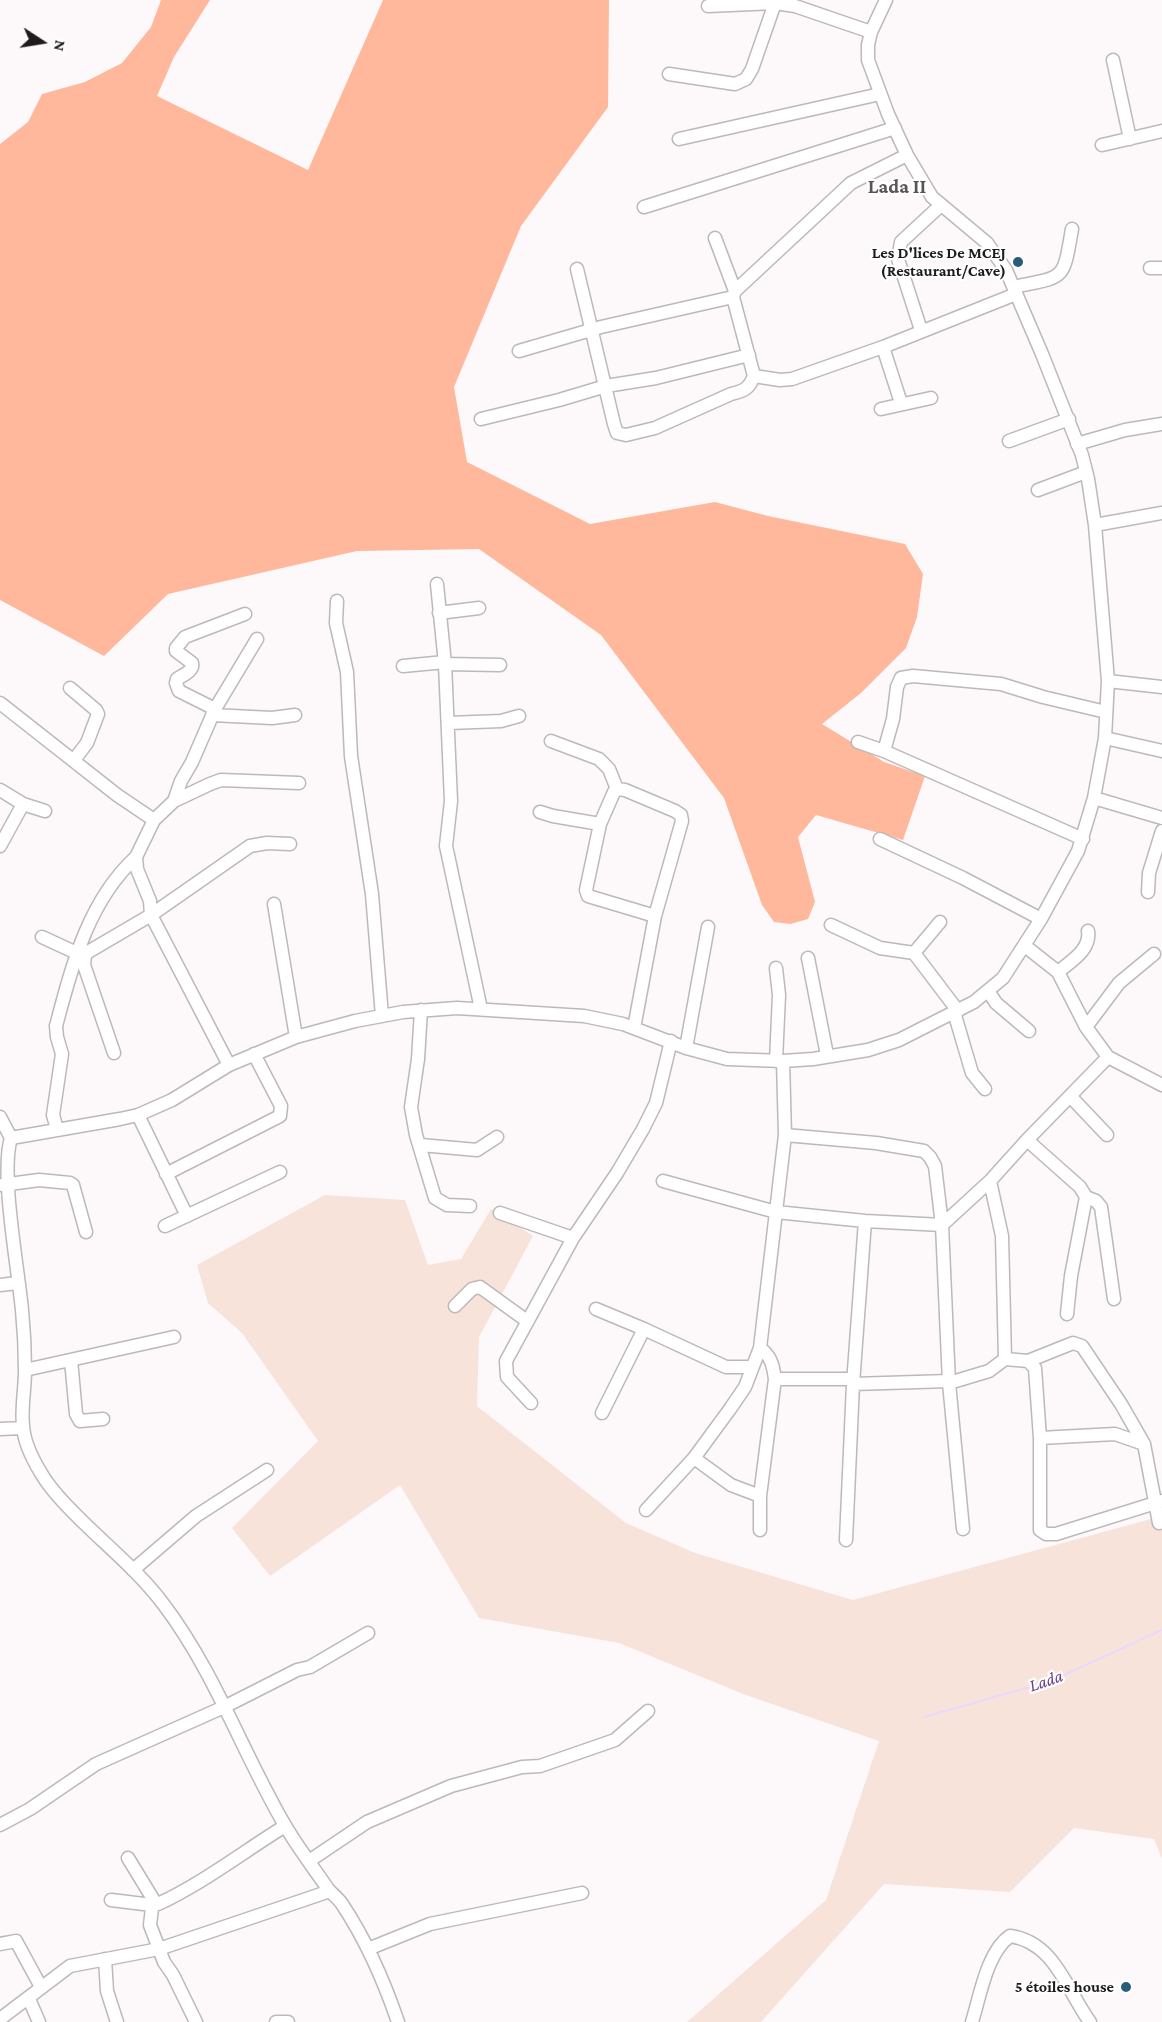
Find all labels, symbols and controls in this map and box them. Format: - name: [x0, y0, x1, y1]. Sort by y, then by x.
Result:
- north arrow: [12, 12, 72, 72]
- text: N: [51, 39, 70, 53]
- district label: Lada II: [868, 175, 926, 199]
- place label: Les D'lices De MCEJ (Restaurant/Cave): [872, 243, 1006, 281]
- marker: Les D'lices De MCEJ (Restaurant/Cave): [1011, 255, 1025, 269]
- water label: Lada: [1026, 1665, 1066, 1697]
- place label: 5 étoiles house: [1015, 1977, 1114, 1997]
- marker: 5 étoiles house: [1119, 1980, 1133, 1994]

